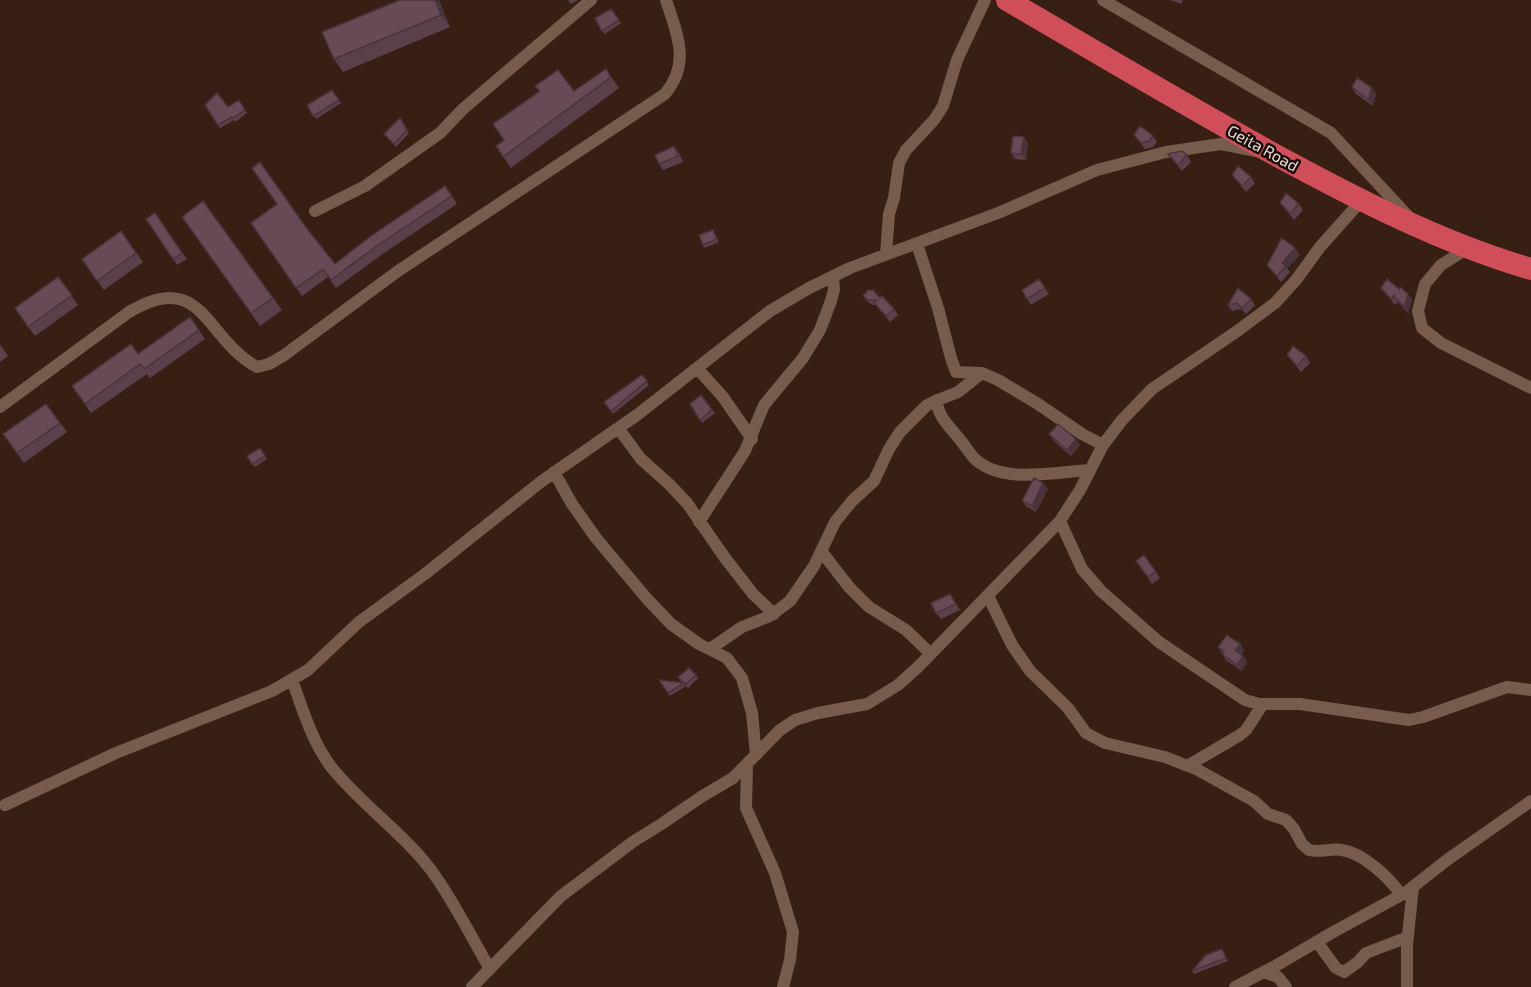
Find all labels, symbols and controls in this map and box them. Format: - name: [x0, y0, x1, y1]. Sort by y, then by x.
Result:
- street label: Geita Road: [1225, 120, 1302, 175]

